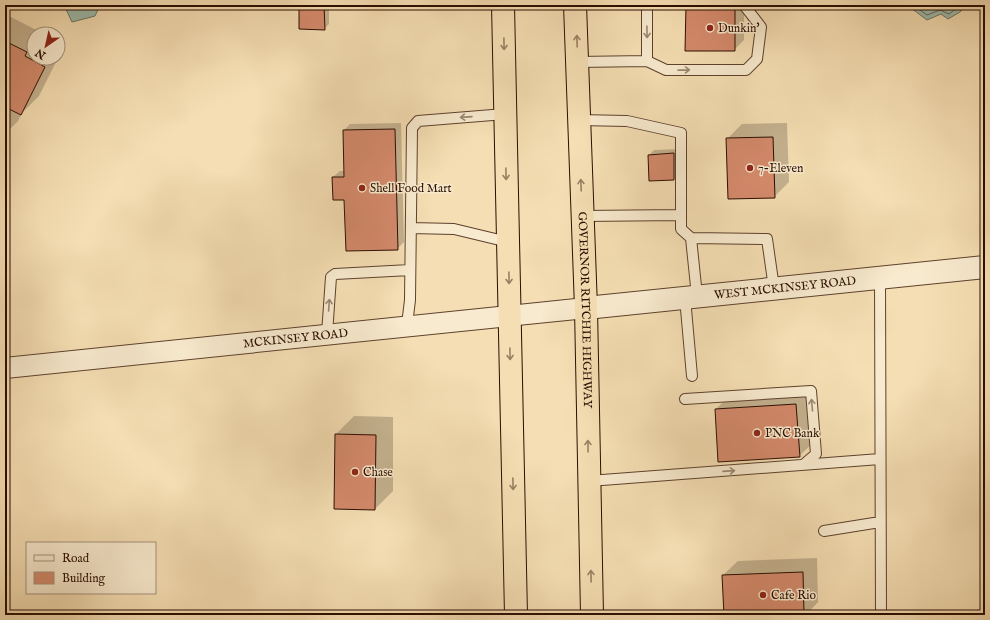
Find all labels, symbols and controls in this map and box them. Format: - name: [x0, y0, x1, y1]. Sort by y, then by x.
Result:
- place label: Dunkin': [718, 21, 760, 36]
- marker: Dunkin': [705, 23, 715, 33]
- one-way arrow: [643, 25, 651, 38]
- north arrow: [26, 26, 66, 66]
- one-way arrow: [573, 35, 580, 48]
- one-way arrow: [500, 37, 508, 50]
- text: N: [33, 45, 50, 62]
- one-way arrow: [677, 66, 690, 74]
- one-way arrow: [460, 114, 473, 121]
- place label: 7-Eleven: [758, 161, 804, 176]
- marker: 7-Eleven: [745, 163, 755, 173]
- one-way arrow: [503, 167, 510, 180]
- one-way arrow: [578, 179, 585, 192]
- place label: Shell Food Mart: [370, 181, 452, 196]
- marker: Shell Food Mart: [357, 183, 367, 193]
- street label: GOVERNOR RITCHIE HIGHWAY: [575, 211, 595, 409]
- one-way arrow: [505, 271, 512, 284]
- street label: WEST MCKINSEY ROAD: [713, 273, 857, 302]
- one-way arrow: [326, 299, 333, 312]
- street label: MCKINSEY ROAD: [242, 325, 349, 351]
- one-way arrow: [506, 347, 514, 360]
- one-way arrow: [808, 399, 816, 412]
- place label: PNC Bank: [765, 426, 820, 441]
- marker: PNC Bank: [752, 428, 762, 438]
- one-way arrow: [584, 440, 592, 453]
- place label: Chase: [363, 465, 393, 480]
- marker: Chase: [350, 467, 360, 477]
- one-way arrow: [722, 467, 735, 474]
- one-way arrow: [509, 477, 517, 490]
- legend: [26, 542, 156, 594]
- text: Road: [62, 551, 90, 566]
- one-way arrow: [587, 570, 595, 583]
- text: Building: [62, 571, 106, 586]
- place label: Cafe Rio: [771, 588, 816, 603]
- marker: Cafe Rio: [758, 590, 768, 600]

